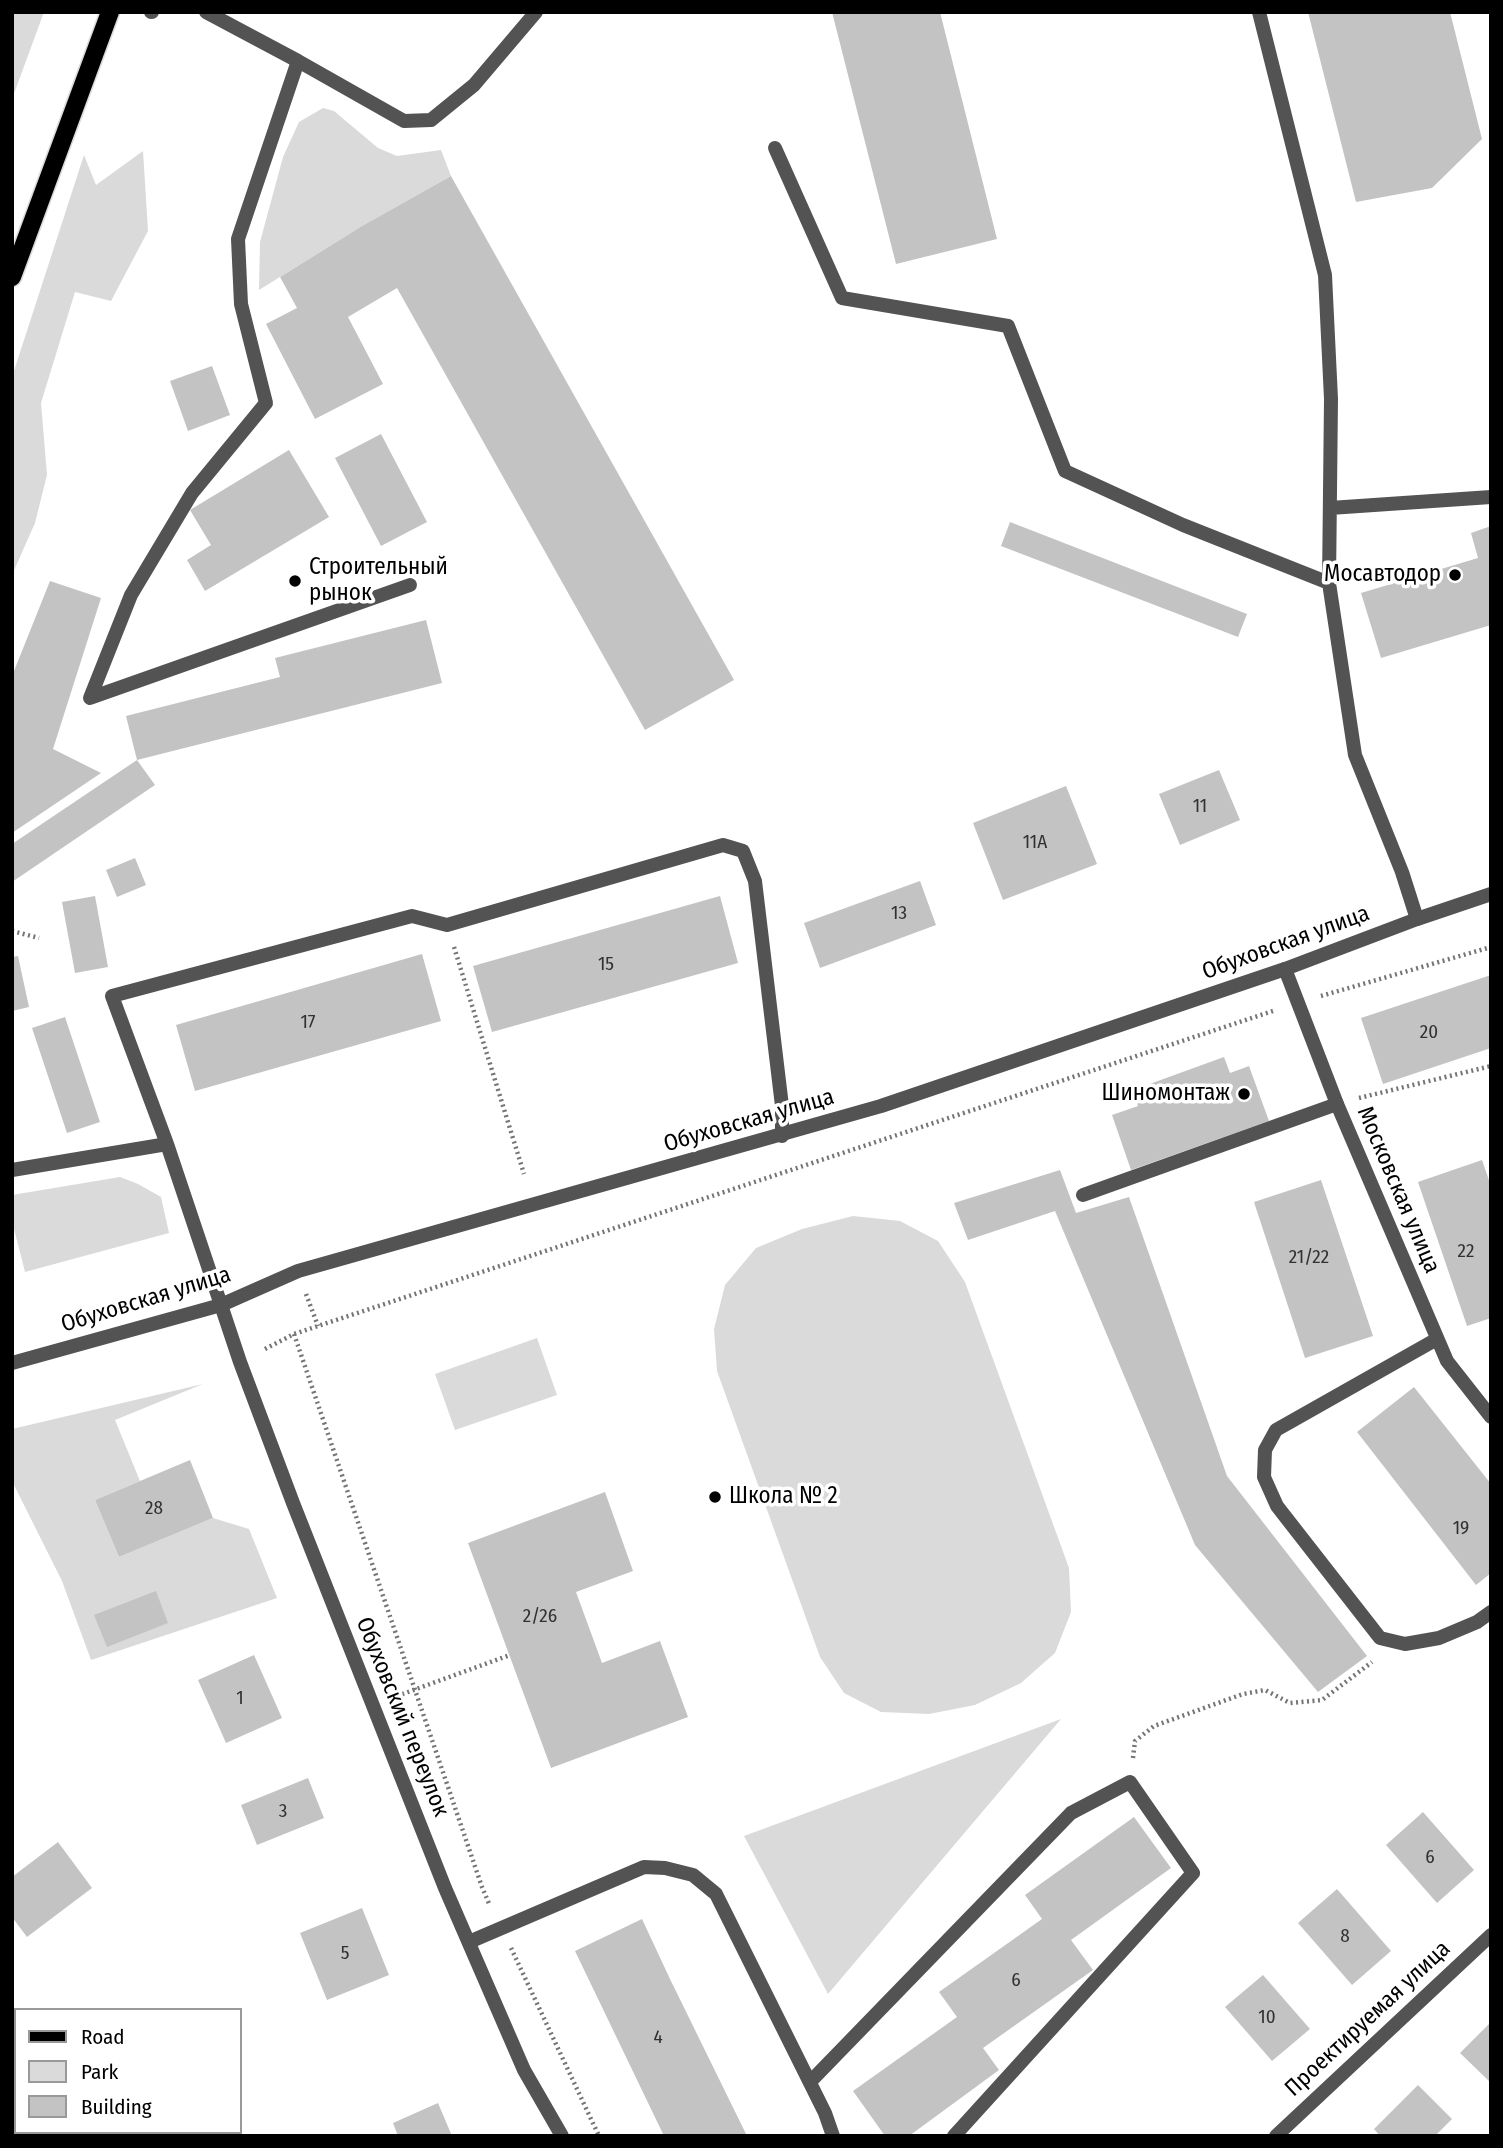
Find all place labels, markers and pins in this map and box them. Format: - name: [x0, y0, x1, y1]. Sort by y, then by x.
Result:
- place label: Строительный рынок: [309, 554, 448, 608]
- place label: Мосавтодор: [1324, 561, 1441, 589]
- marker: Мосавтодор: [1447, 567, 1463, 583]
- marker: Строительный рынок: [287, 573, 303, 589]
- place label: Шиномонтаж: [1101, 1080, 1230, 1108]
- marker: Шиномонтаж: [1236, 1086, 1252, 1102]
- place label: Школа № 2: [729, 1483, 838, 1511]
- marker: Школа № 2: [707, 1489, 723, 1505]

